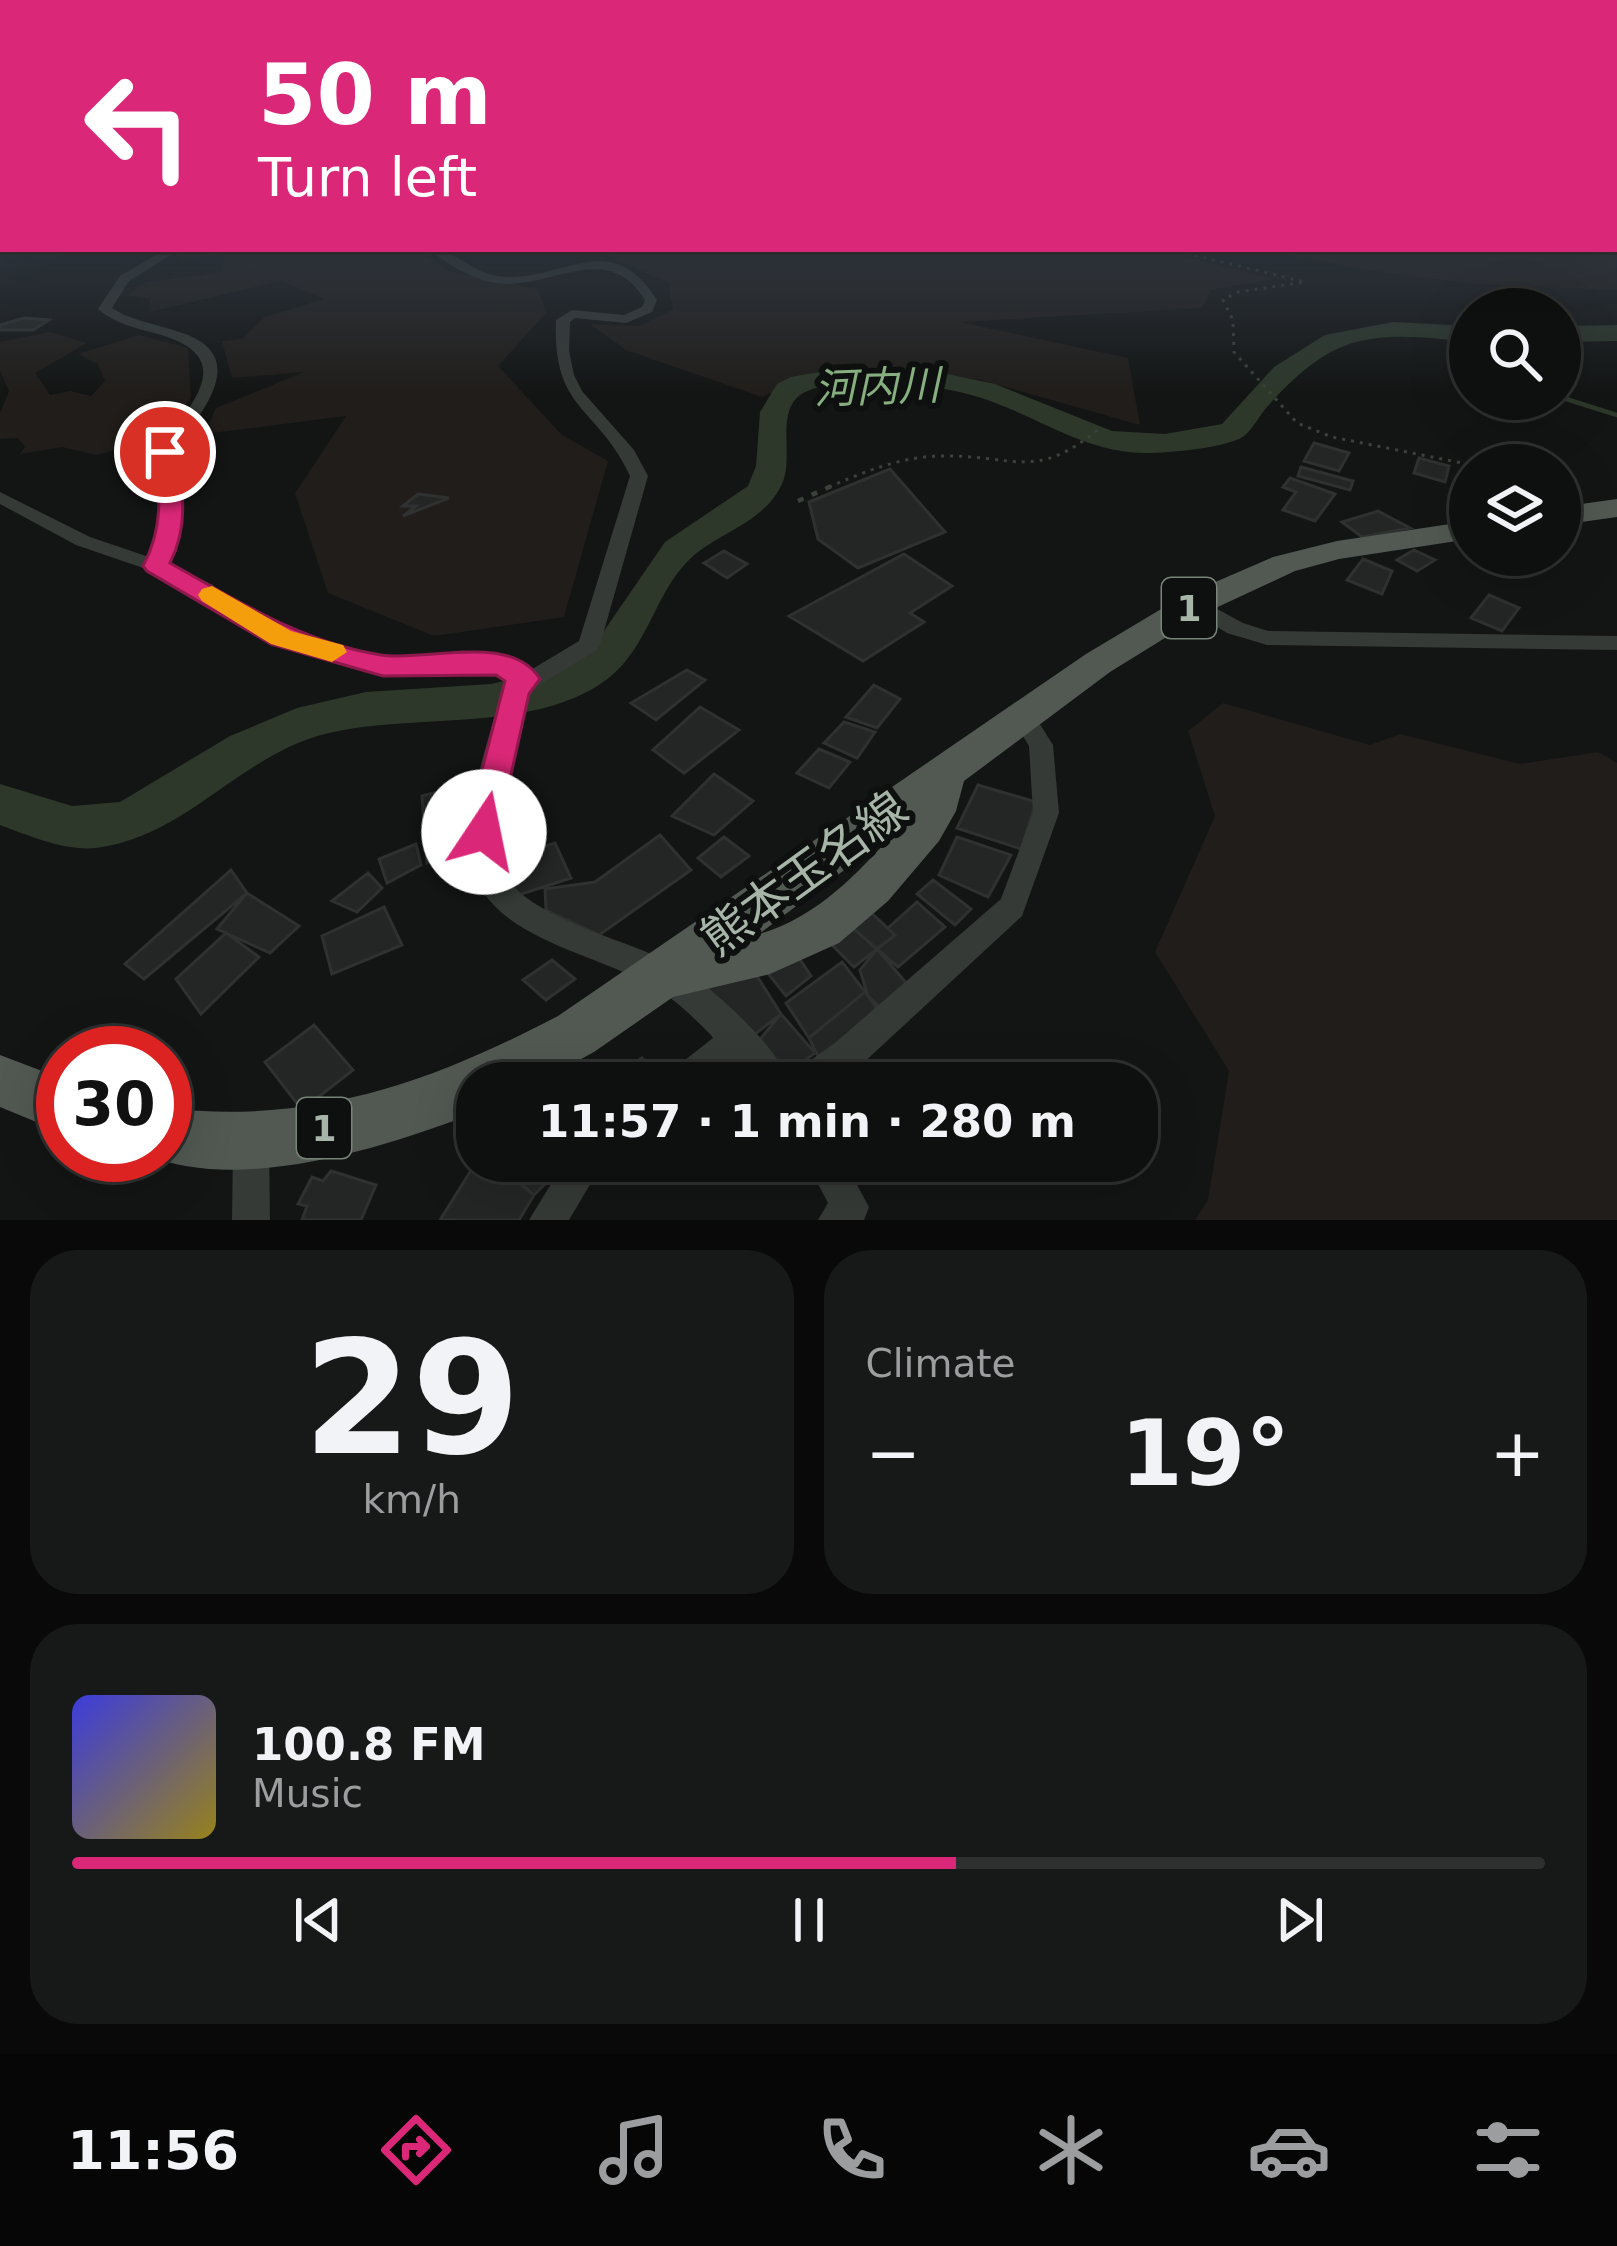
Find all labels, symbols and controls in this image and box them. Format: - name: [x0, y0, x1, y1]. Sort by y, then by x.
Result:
- text: 50 m: [258, 46, 492, 144]
- icon: left: [60, 48, 216, 204]
- text: Turn left: [258, 146, 477, 209]
- map controls: [1449, 288, 1581, 576]
- button: search: [1449, 288, 1581, 420]
- water label: 河内川: [813, 360, 945, 414]
- pin: [114, 401, 216, 503]
- icon: arrive: [132, 419, 198, 485]
- button: layers: [1449, 444, 1581, 576]
- road number: 1: [1162, 578, 1216, 638]
- position arrow: [421, 769, 547, 895]
- street label: 熊本玉名線: [690, 780, 918, 966]
- speed limit sign: 30: [36, 1026, 192, 1182]
- text: 11:57 · 1 min · 280 m: [538, 1095, 1076, 1148]
- road number: 1: [297, 1098, 351, 1158]
- text: 29: [303, 1308, 520, 1490]
- text: Climate: [866, 1341, 1016, 1386]
- text: 19°: [1120, 1401, 1290, 1506]
- text: −: [866, 1415, 921, 1492]
- text: +: [1490, 1415, 1545, 1492]
- text: km/h: [363, 1477, 461, 1522]
- text: 100.8 FM: [252, 1718, 486, 1771]
- text: Music: [252, 1771, 363, 1816]
- icon: previous: [285, 1887, 351, 1953]
- icon: pause: [776, 1887, 842, 1953]
- icon: next: [1267, 1887, 1333, 1953]
- icon: directions: [374, 2108, 458, 2192]
- icon: music: [592, 2108, 676, 2192]
- icon: phone: [810, 2108, 894, 2192]
- icon: climate: [1029, 2108, 1113, 2192]
- icon: car: [1247, 2108, 1331, 2192]
- icon: filters: [1466, 2108, 1550, 2192]
- text: 11:56: [67, 2119, 239, 2182]

